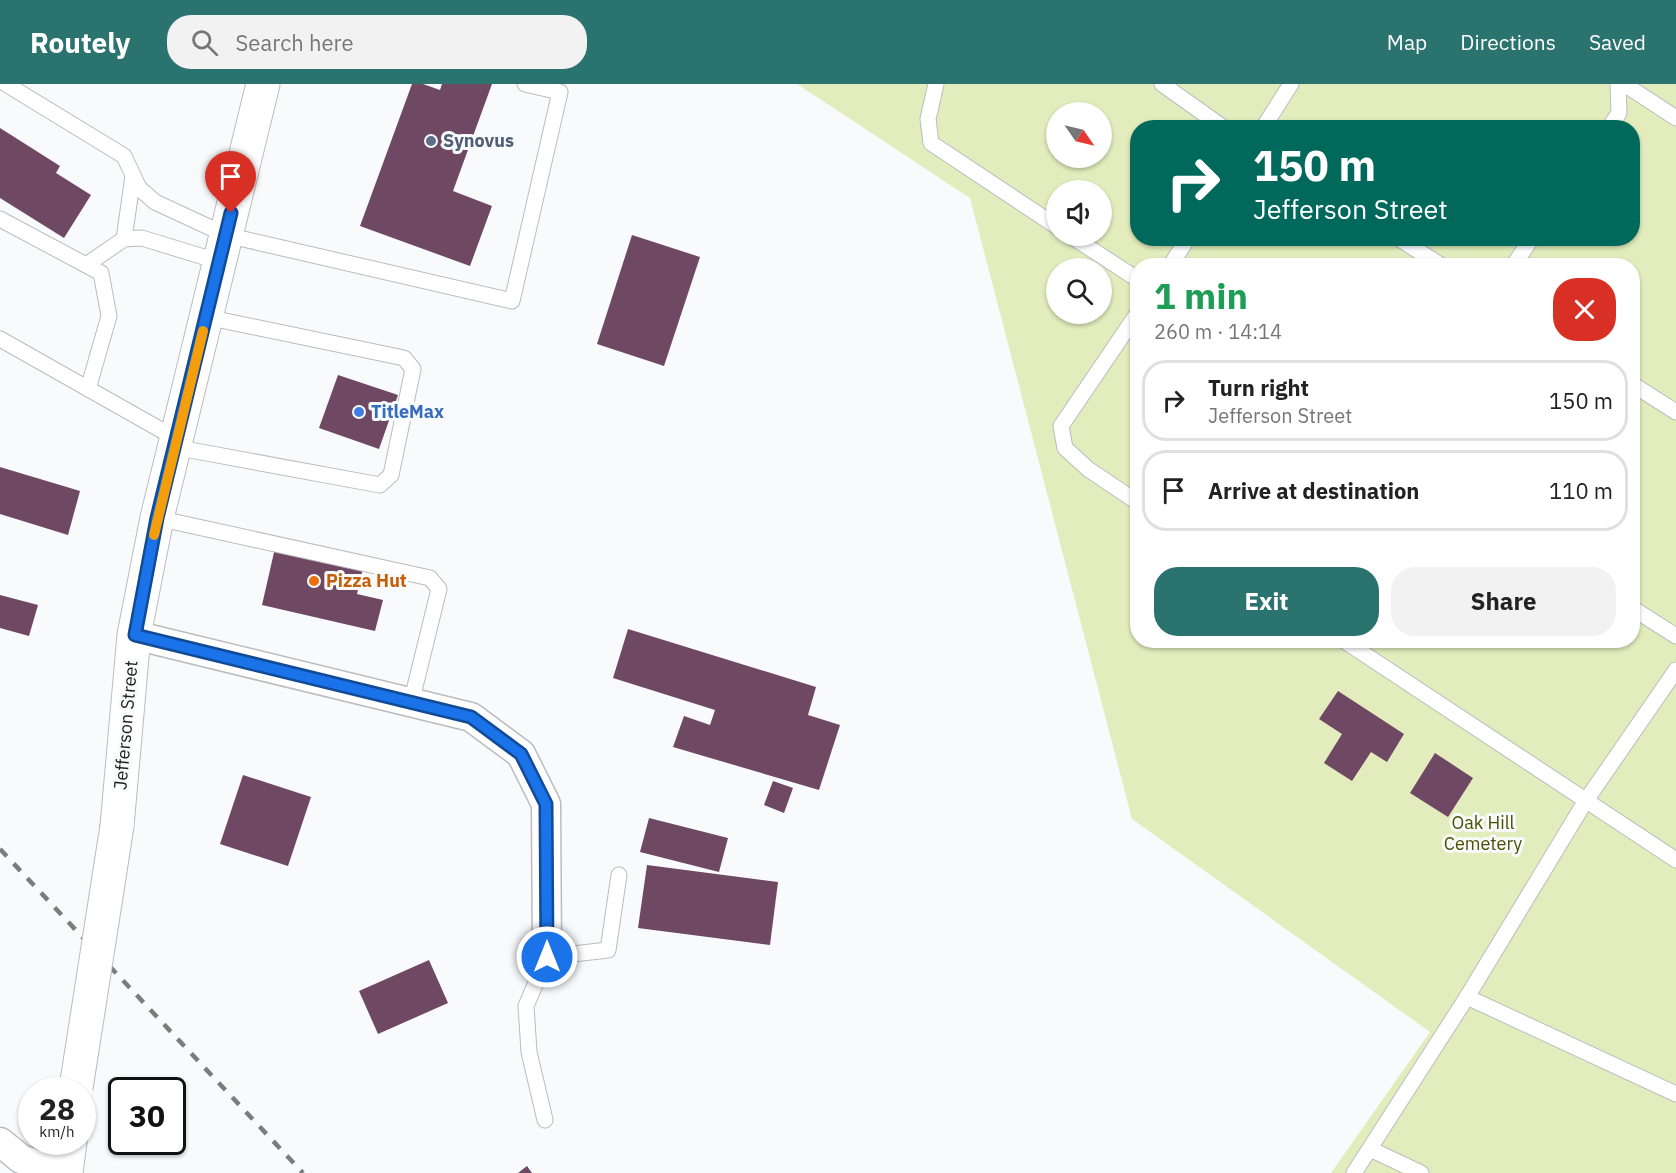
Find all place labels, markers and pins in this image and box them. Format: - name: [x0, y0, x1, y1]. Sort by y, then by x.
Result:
- place label: Synovus: [443, 129, 514, 152]
- marker: Synovus: [424, 134, 438, 148]
- pin: [205, 151, 256, 213]
- place label: TitleMax: [371, 400, 444, 423]
- marker: TitleMax: [352, 405, 366, 419]
- place label: Pizza Hut: [326, 569, 407, 592]
- marker: Pizza Hut: [307, 574, 321, 588]

